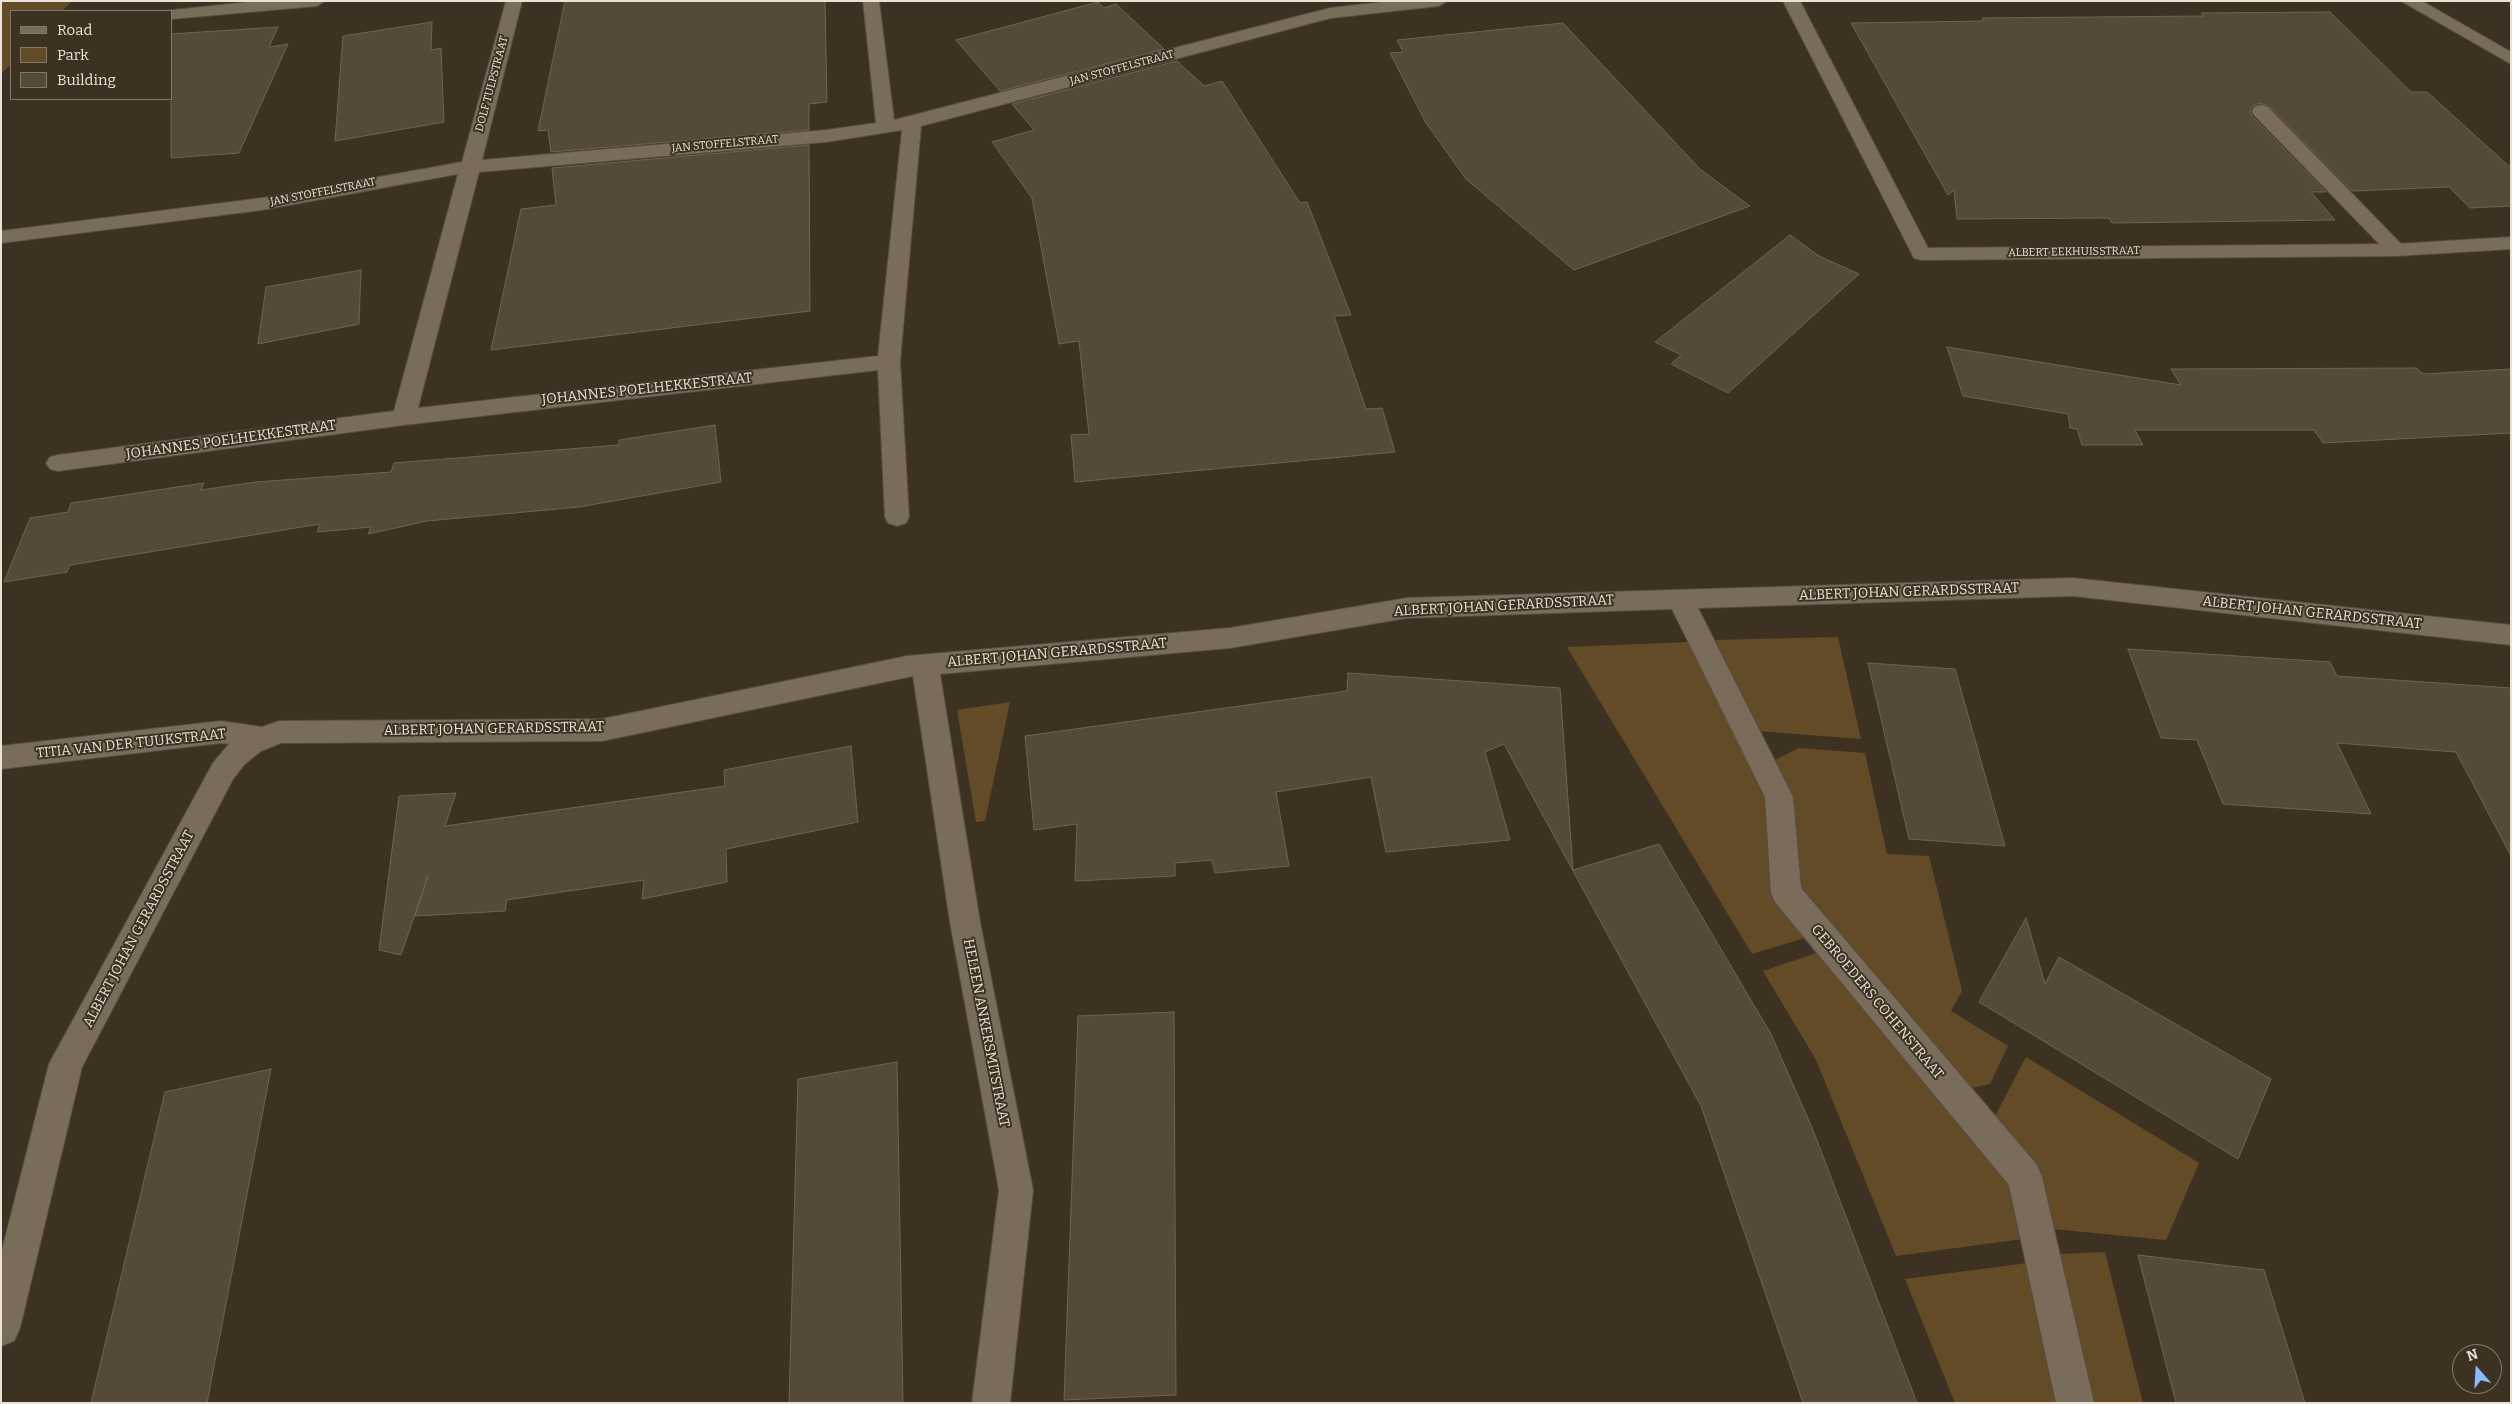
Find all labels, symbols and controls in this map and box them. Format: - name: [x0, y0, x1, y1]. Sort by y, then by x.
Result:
- legend: [10, 10, 172, 100]
- text: Road: [57, 21, 92, 39]
- street label: DOLF TULPSTRAAT: [473, 35, 511, 133]
- text: Park: [57, 46, 89, 64]
- street label: JAN STOFFELSTRAAT: [1069, 48, 1175, 88]
- text: Building: [57, 71, 116, 89]
- street label: JAN STOFFELSTRAAT: [671, 133, 779, 155]
- street label: JAN STOFFELSTRAAT: [269, 175, 377, 209]
- street label: ALBERT EEKHUISSTRAAT: [2008, 244, 2140, 260]
- street label: JOHANNES POELHEKKESTRAAT: [541, 370, 753, 408]
- street label: JOHANNES POELHEKKESTRAAT: [125, 417, 337, 463]
- street label: ALBERT JOHAN GERARDSSTRAAT: [1799, 580, 2019, 604]
- street label: ALBERT JOHAN GERARDSSTRAAT: [1393, 592, 1615, 620]
- street label: ALBERT JOHAN GERARDSSTRAAT: [2201, 593, 2423, 633]
- street label: ALBERT JOHAN GERARDSSTRAAT: [946, 635, 1168, 671]
- street label: ALBERT JOHAN GERARDSSTRAAT: [384, 719, 604, 739]
- street label: TITIA VAN DER TUUKSTRAAT: [35, 726, 227, 762]
- street label: ALBERT JOHAN GERARDSSTRAAT: [80, 828, 198, 1030]
- street label: GEBROEDERS COHENSTRAAT: [1807, 921, 1947, 1083]
- street label: HELEEN ANKERSMITSTRAAT: [959, 937, 1013, 1129]
- north arrow: [2452, 1344, 2502, 1394]
- text: N: [2464, 1345, 2480, 1365]

